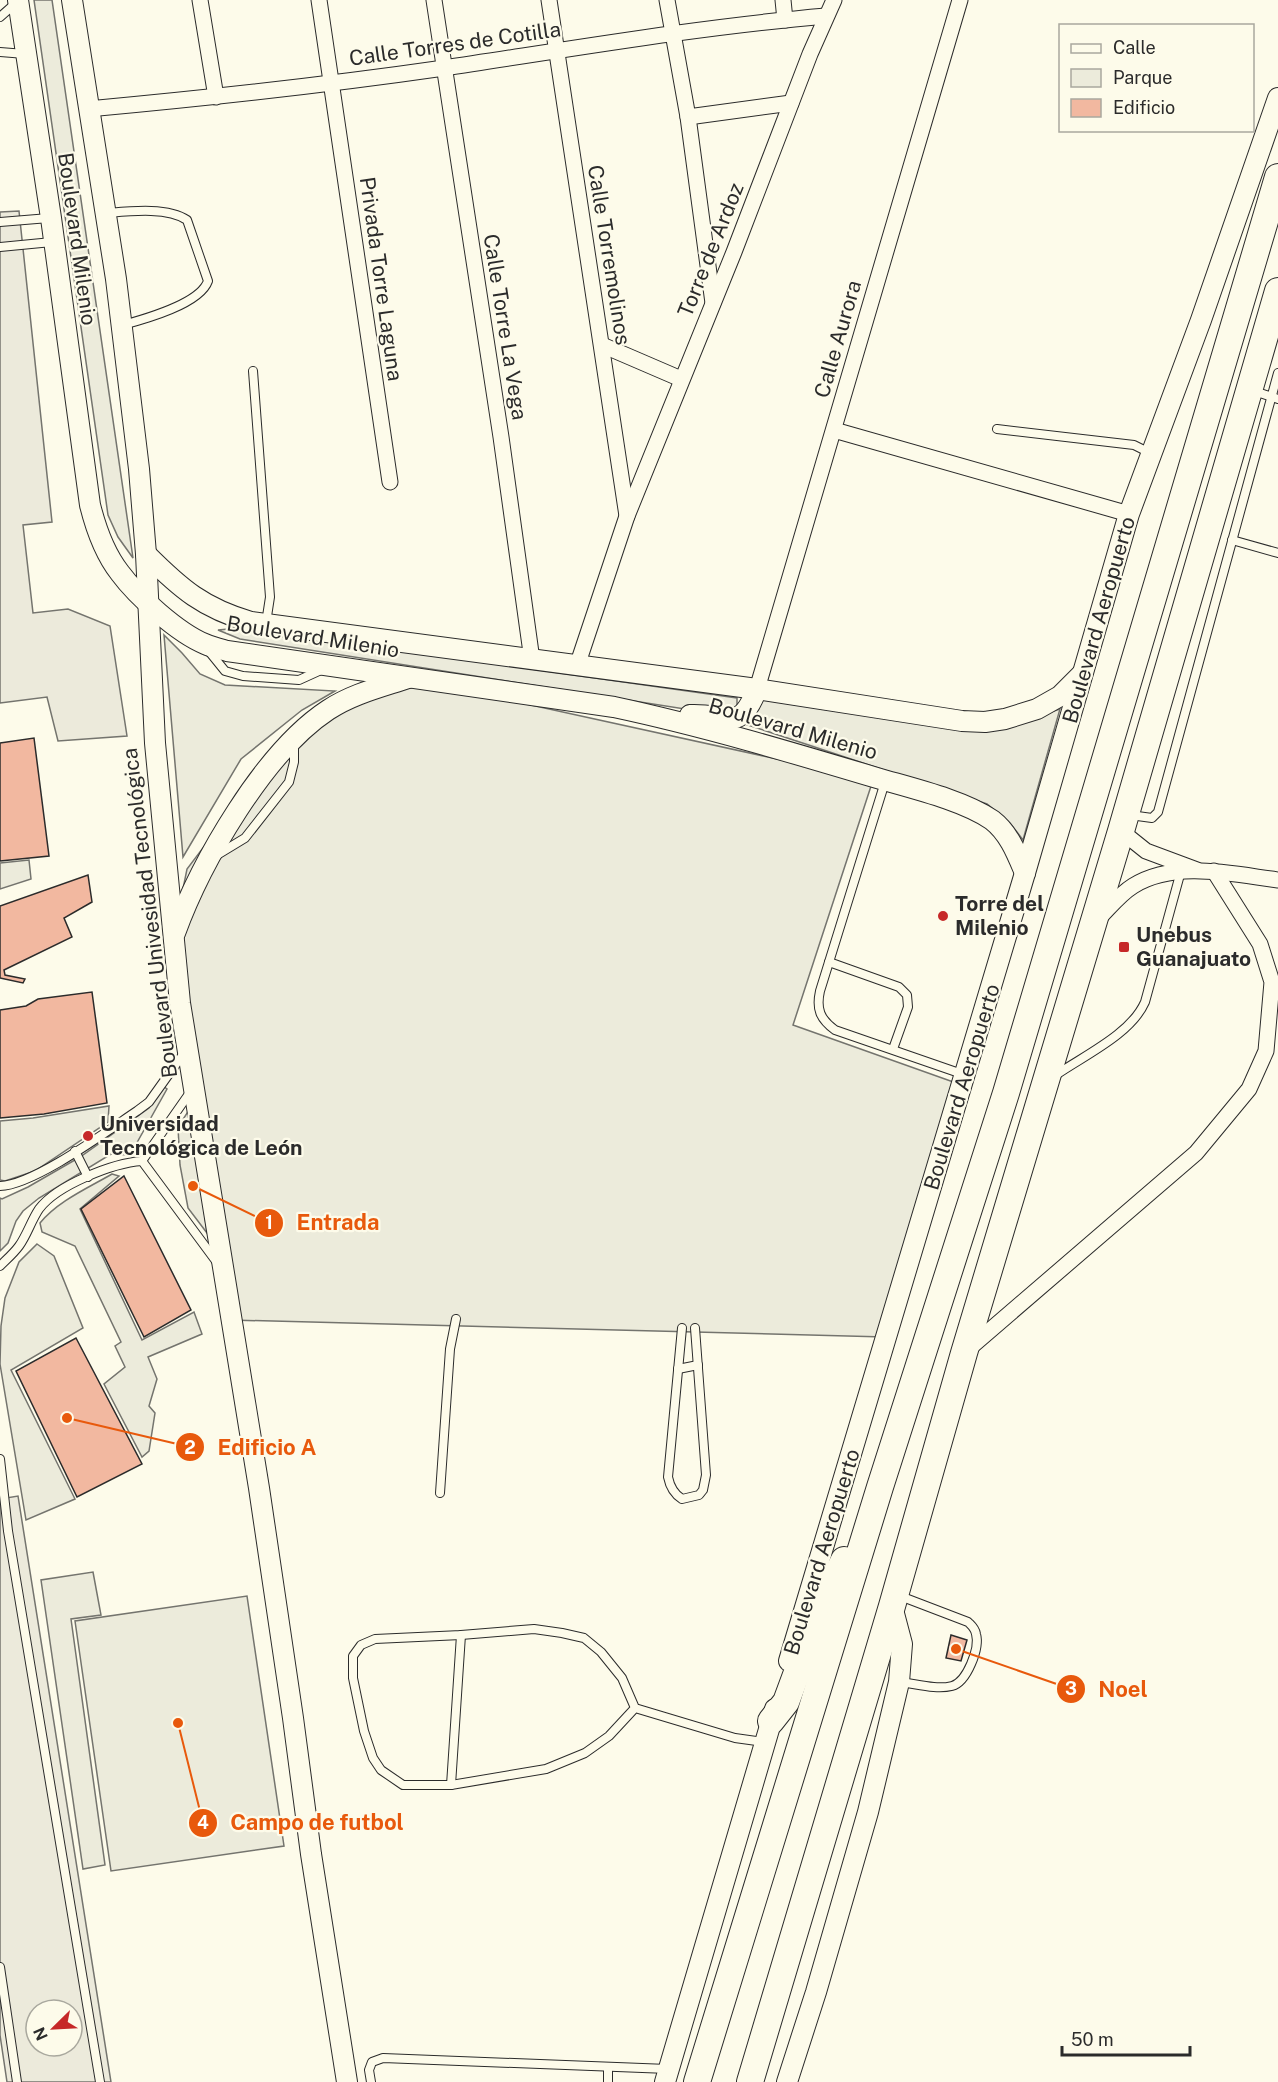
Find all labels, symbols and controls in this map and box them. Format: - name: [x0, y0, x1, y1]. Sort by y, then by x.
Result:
- street label: Calle Torres de Cotilla: [347, 16, 562, 71]
- legend: [1059, 24, 1254, 132]
- text: Calle: [1113, 37, 1156, 58]
- text: Parque: [1113, 67, 1173, 88]
- text: Edificio: [1113, 97, 1175, 118]
- street label: Boulevard Milenio: [53, 151, 102, 327]
- street label: Calle Torremolinos: [583, 163, 636, 347]
- street label: Privada Torre Laguna: [355, 175, 408, 383]
- street label: Torre de Ardoz: [672, 179, 749, 320]
- street label: Calle Torre La Vega: [478, 232, 533, 422]
- street label: Calle Aurora: [809, 277, 866, 401]
- street label: Boulevard Aeropuerto: [1057, 513, 1140, 726]
- street label: Boulevard Milenio: [225, 611, 401, 662]
- street label: Boulevard Milenio: [706, 692, 880, 765]
- street label: Boulevard Univesidad Tecnológica: [117, 747, 182, 1079]
- place label: Torre del Milenio: [955, 891, 1044, 940]
- marker: Torre del Milenio: [936, 909, 950, 923]
- place label: Unebus Guanajuato: [1136, 922, 1251, 971]
- marker: Unebus Guanajuato: [1117, 940, 1131, 954]
- street label: Boulevard Aeropuerto: [918, 981, 1005, 1193]
- place label: Universidad Tecnológica de León: [100, 1111, 302, 1160]
- marker: Universidad Tecnológica de León: [81, 1129, 95, 1143]
- callout: Entrada: [254, 1203, 391, 1243]
- text: Entrada: [297, 1209, 379, 1235]
- text: 1: [265, 1212, 273, 1233]
- callout: Edificio A: [175, 1427, 329, 1467]
- text: Edificio A: [217, 1434, 317, 1460]
- text: 2: [184, 1437, 196, 1458]
- street label: Boulevard Aeropuerto: [778, 1446, 865, 1658]
- callout: Noel: [1056, 1669, 1159, 1709]
- text: Noel: [1098, 1676, 1148, 1702]
- text: 3: [1065, 1678, 1077, 1699]
- callout: Campo de futbol: [188, 1803, 416, 1843]
- text: Campo de futbol: [230, 1809, 404, 1835]
- text: 4: [197, 1812, 209, 1833]
- north arrow: [24, 1998, 84, 2058]
- scale bar: [1062, 2019, 1190, 2057]
- text: N: [30, 2024, 52, 2043]
- text: 50 m: [1071, 2029, 1114, 2050]

